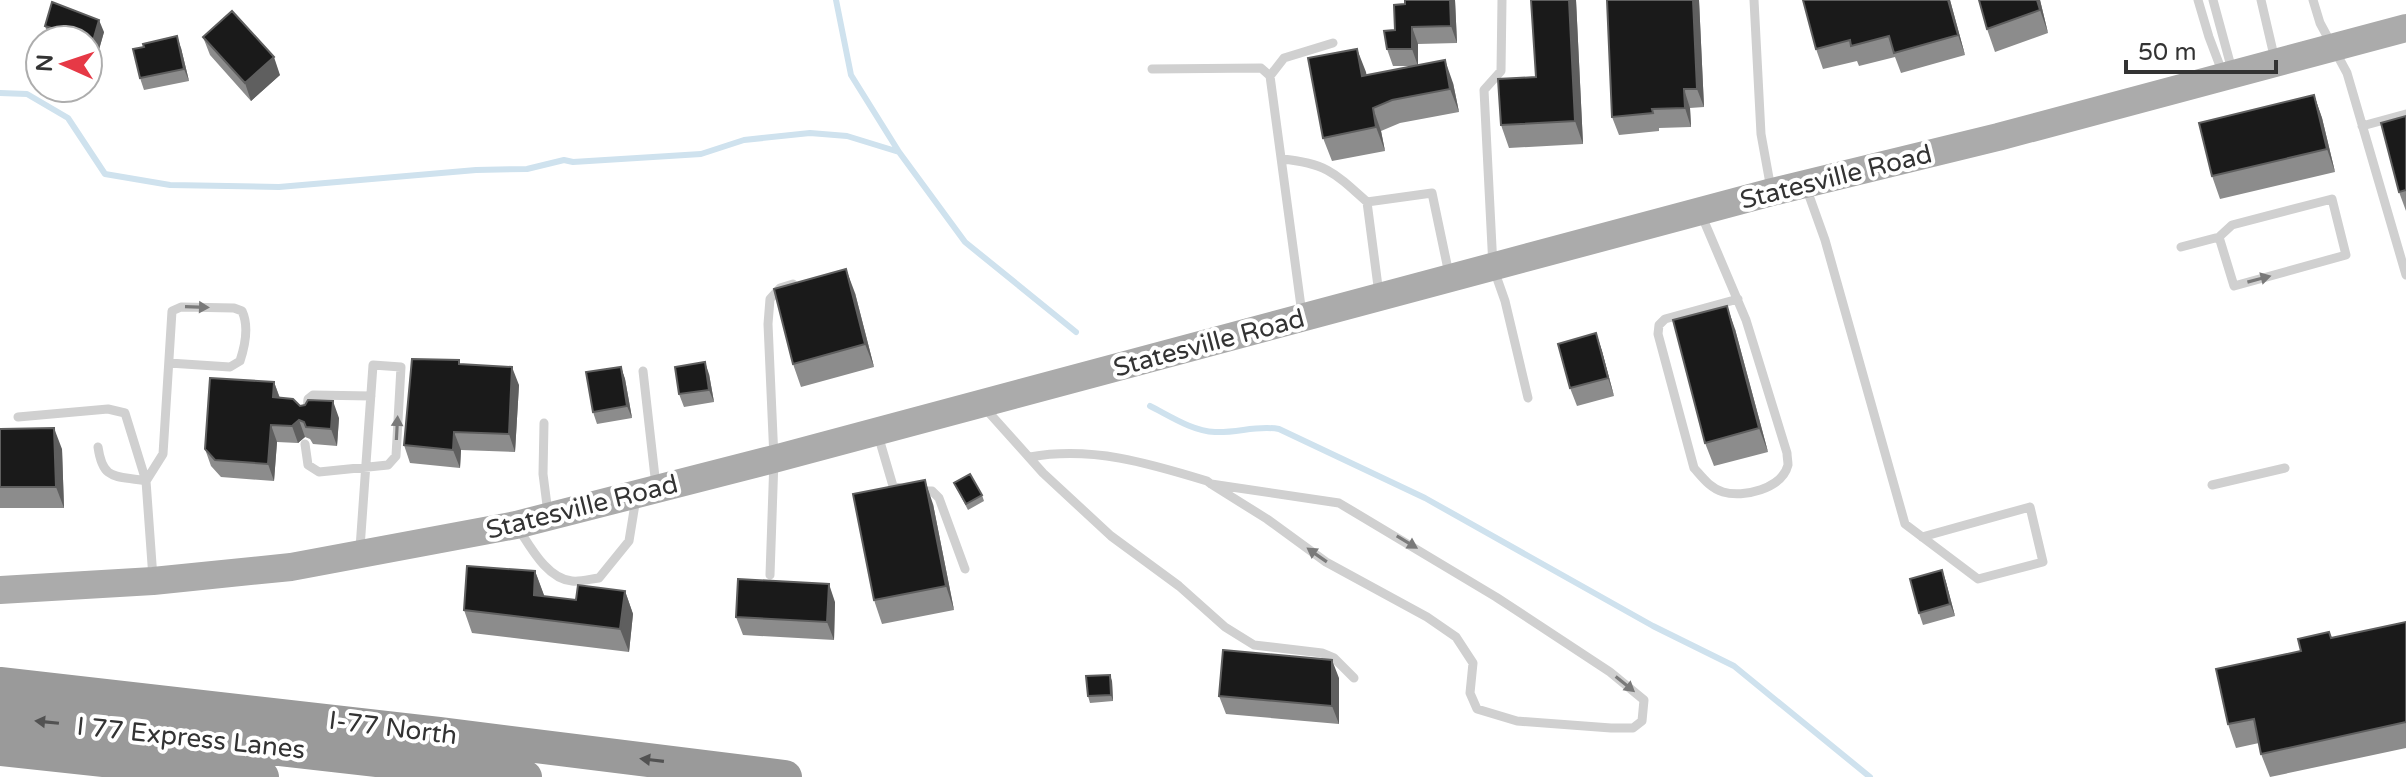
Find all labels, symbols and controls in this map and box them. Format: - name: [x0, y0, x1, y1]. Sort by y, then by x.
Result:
- north arrow: [24, 24, 104, 104]
- scale bar: [2126, 24, 2276, 74]
- text: 50 m: [2138, 38, 2196, 67]
- text: N: [32, 54, 58, 73]
- street label: Statesville Road: [1737, 138, 1935, 216]
- one-way arrow: [2246, 273, 2271, 285]
- one-way arrow: [185, 301, 210, 314]
- street label: Statesville Road: [1110, 303, 1308, 383]
- one-way arrow: [391, 415, 404, 440]
- street label: Statesville Road: [483, 468, 681, 546]
- one-way arrow: [1396, 535, 1417, 550]
- one-way arrow: [1306, 547, 1328, 563]
- one-way arrow: [1614, 675, 1635, 692]
- street label: I-77 North: [327, 705, 459, 751]
- street label: I 77 Express Lanes: [75, 711, 307, 765]
- one-way arrow: [34, 716, 59, 729]
- one-way arrow: [639, 753, 664, 766]

